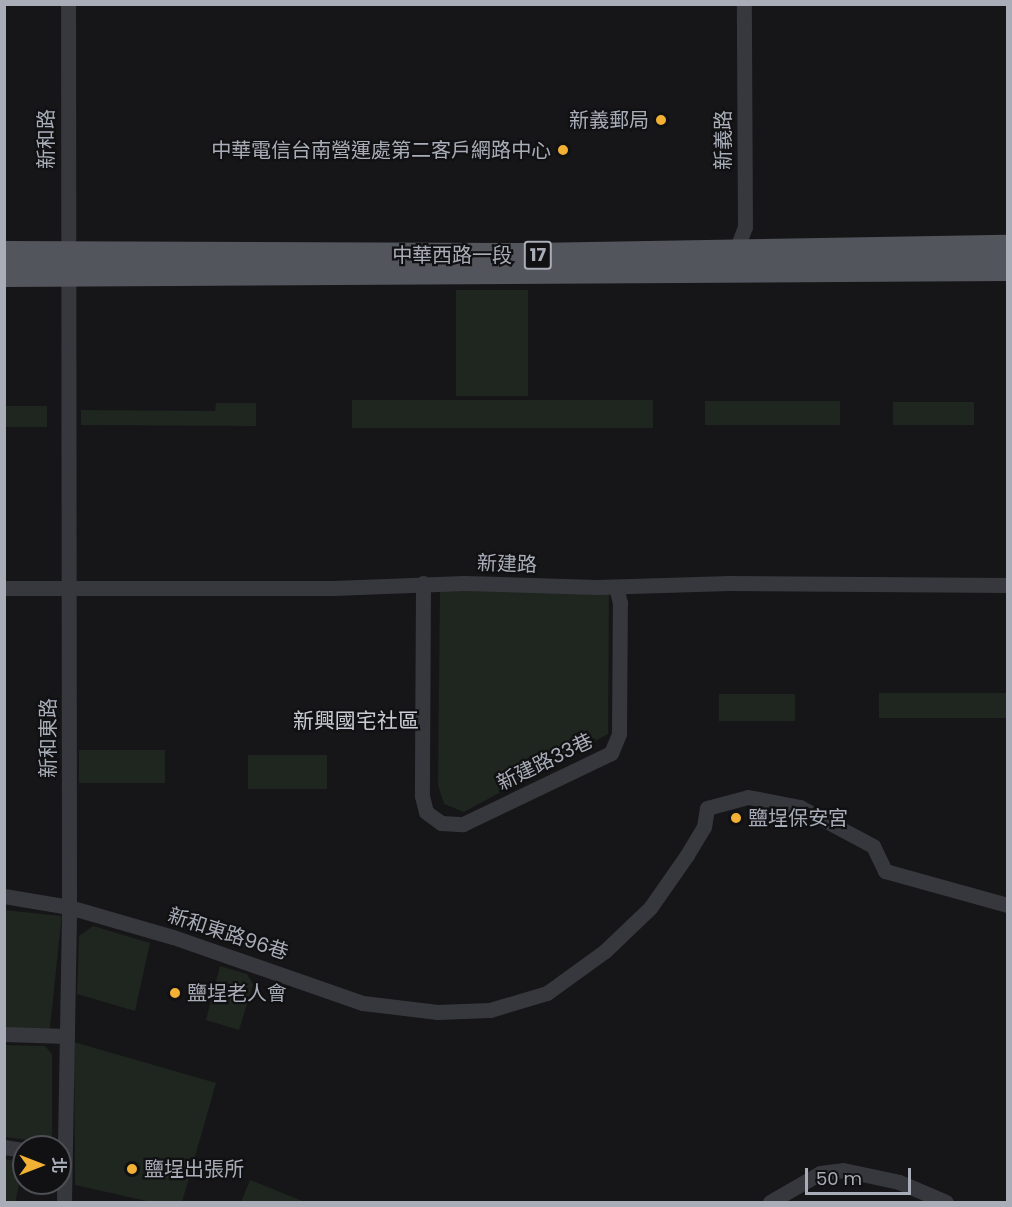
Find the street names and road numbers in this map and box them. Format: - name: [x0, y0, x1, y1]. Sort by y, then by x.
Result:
- street label: 新和路: [34, 109, 58, 169]
- street label: 新義路: [711, 110, 735, 170]
- road number: 17: [523, 240, 553, 270]
- street label: 中華西路一段: [392, 243, 512, 267]
- street label: 新建路: [477, 551, 537, 577]
- street label: 新和東路: [36, 698, 60, 778]
- street label: 新建路33巷: [493, 729, 597, 795]
- street label: 新和東路96巷: [165, 903, 291, 965]

